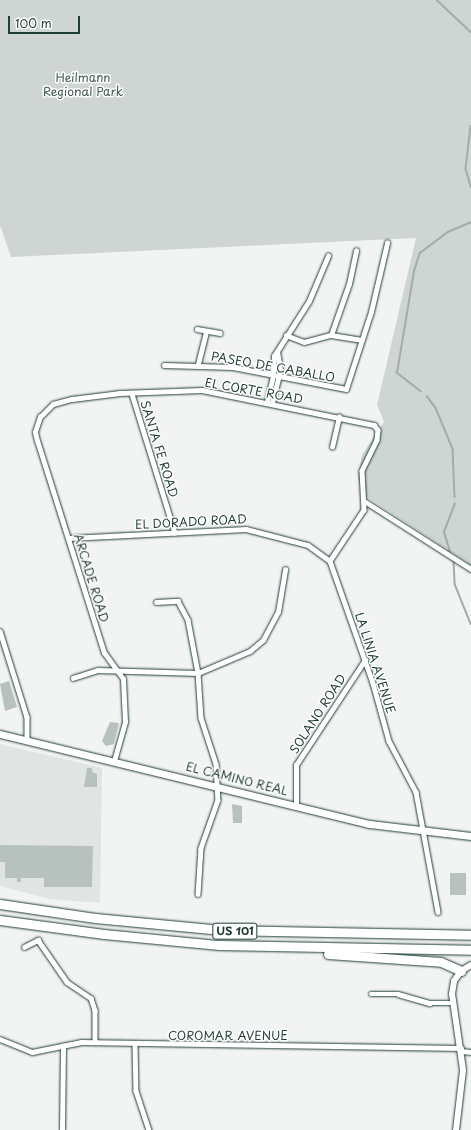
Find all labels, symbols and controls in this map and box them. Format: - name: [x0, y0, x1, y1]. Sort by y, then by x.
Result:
- scale bar: [10, 8, 82, 34]
- text: 100 m: [15, 14, 52, 32]
- park label: Heilmann Regional Park: [43, 71, 123, 99]
- street label: PASEO DE CABALLO: [211, 349, 335, 385]
- street label: EL CORTE ROAD: [203, 375, 305, 407]
- street label: SANTA FE ROAD: [137, 399, 181, 499]
- street label: EL DORADO ROAD: [134, 512, 248, 532]
- street label: ARCADE ROAD: [70, 531, 112, 625]
- street label: LA LINIA AVENUE: [352, 610, 398, 716]
- street label: SOLANO ROAD: [287, 672, 349, 756]
- street label: EL CAMINO REAL: [184, 759, 290, 799]
- road number: US 101: [212, 922, 258, 940]
- street label: COROMAR AVENUE: [169, 1029, 287, 1043]

